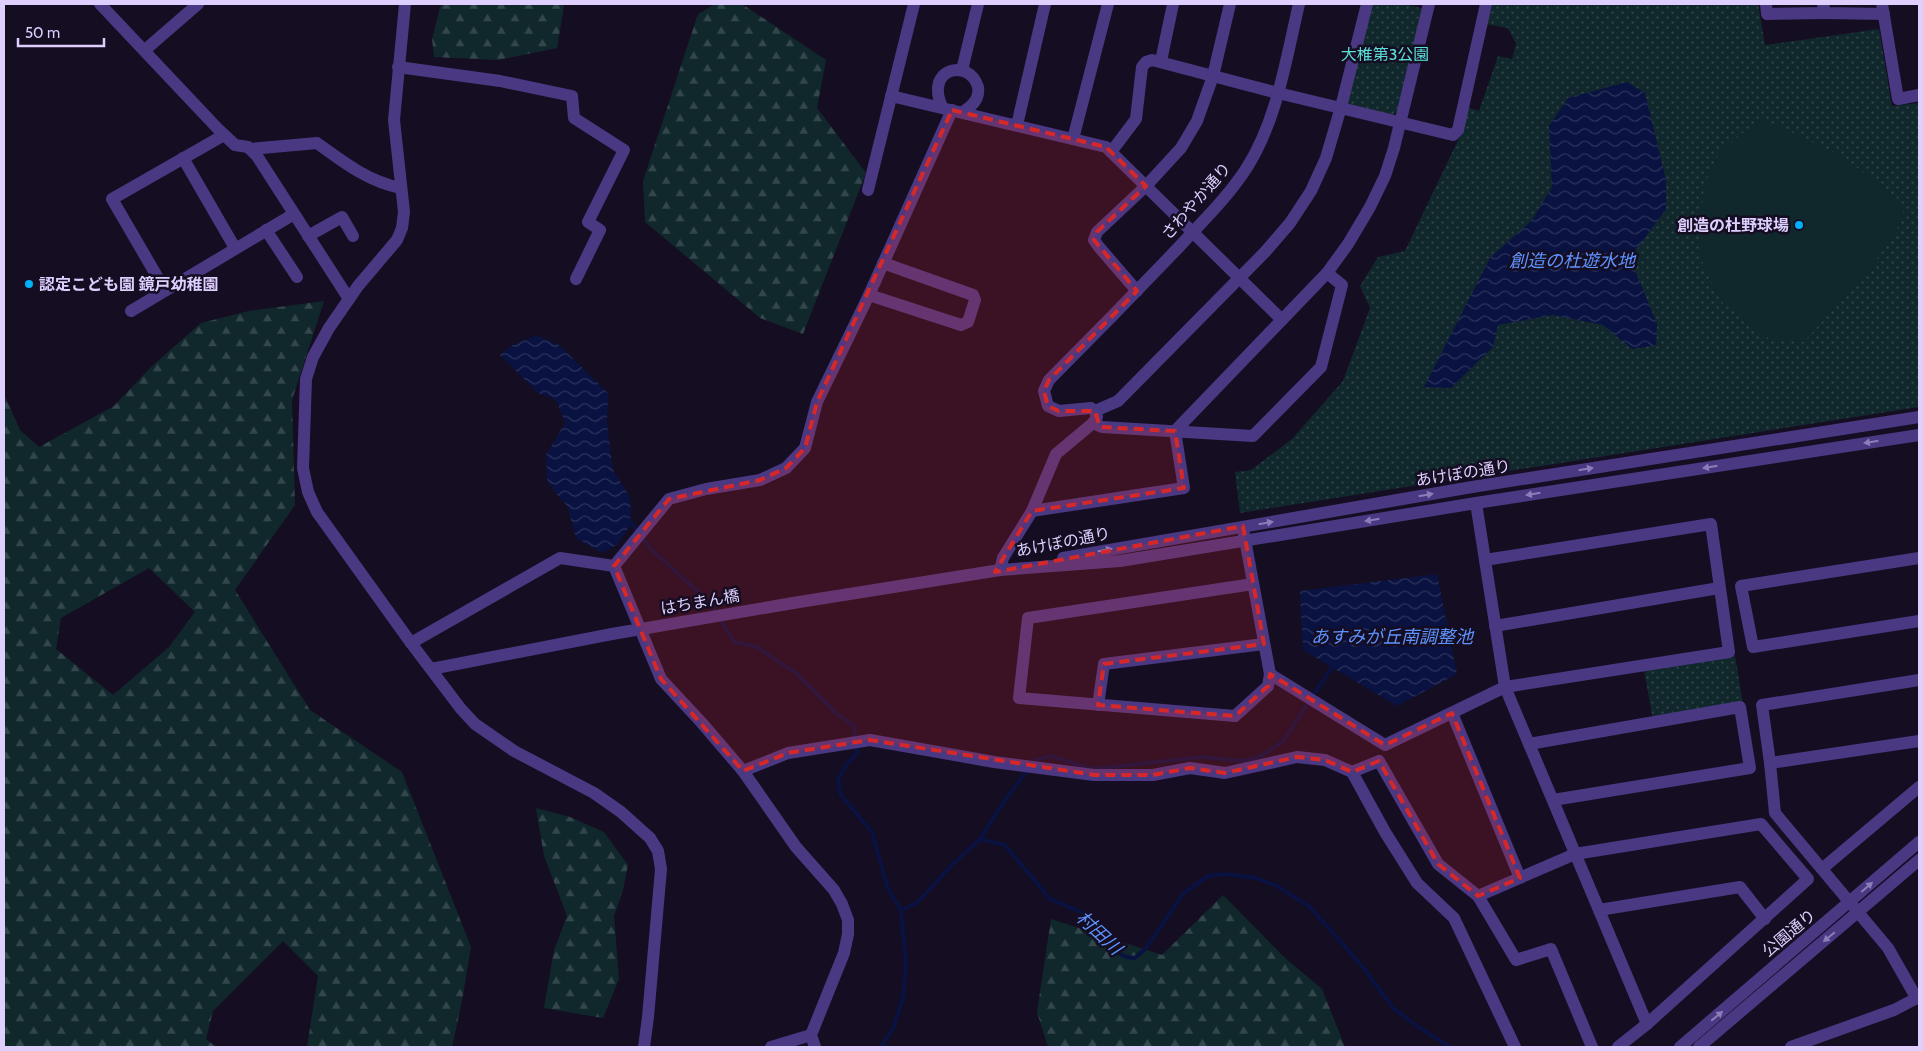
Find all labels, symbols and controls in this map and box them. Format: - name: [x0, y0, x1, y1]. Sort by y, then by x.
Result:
- scale bar: [18, 15, 104, 47]
- text: 50 m: [25, 24, 60, 42]
- park label: 大椎第3公園: [1341, 45, 1429, 64]
- street label: さわやか通り: [1157, 159, 1235, 243]
- place label: 創造の杜野球場: [1677, 216, 1789, 235]
- marker: 創造の杜野球場: [1793, 219, 1805, 231]
- water label: 創造の杜遊水地: [1509, 250, 1637, 272]
- place label: 認定こども園 鏡戸幼稚園: [39, 275, 219, 294]
- marker: 認定こども園 鏡戸幼稚園: [23, 278, 35, 290]
- one-way arrow: [1863, 438, 1879, 446]
- street label: あけぼの通り: [1414, 456, 1512, 490]
- one-way arrow: [1702, 463, 1718, 471]
- one-way arrow: [1579, 465, 1595, 473]
- one-way arrow: [1524, 490, 1540, 498]
- one-way arrow: [1418, 491, 1434, 499]
- one-way arrow: [1364, 516, 1380, 524]
- one-way arrow: [1258, 518, 1274, 526]
- street label: あけぼの通り: [1014, 524, 1112, 560]
- one-way arrow: [1098, 546, 1113, 554]
- street label: はちまん橋: [659, 586, 741, 618]
- water label: あすみが丘南調整池: [1311, 626, 1475, 648]
- one-way arrow: [1861, 882, 1874, 893]
- street label: 公園通り: [1758, 905, 1820, 961]
- water label: 村田川: [1072, 907, 1128, 961]
- one-way arrow: [1823, 932, 1836, 943]
- one-way arrow: [1711, 1010, 1724, 1021]

